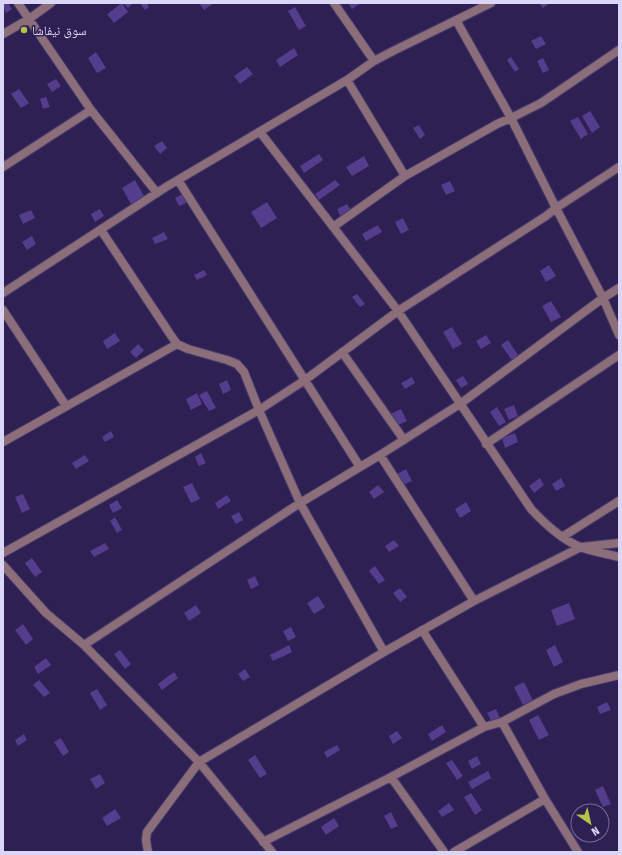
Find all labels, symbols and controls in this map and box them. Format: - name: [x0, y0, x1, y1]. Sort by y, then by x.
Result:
- place label: سوق نيفاشا: [32, 23, 87, 39]
- marker: سوق نيفاشا: [19, 25, 29, 35]
- north arrow: [570, 803, 610, 843]
- text: N: [589, 824, 602, 838]

